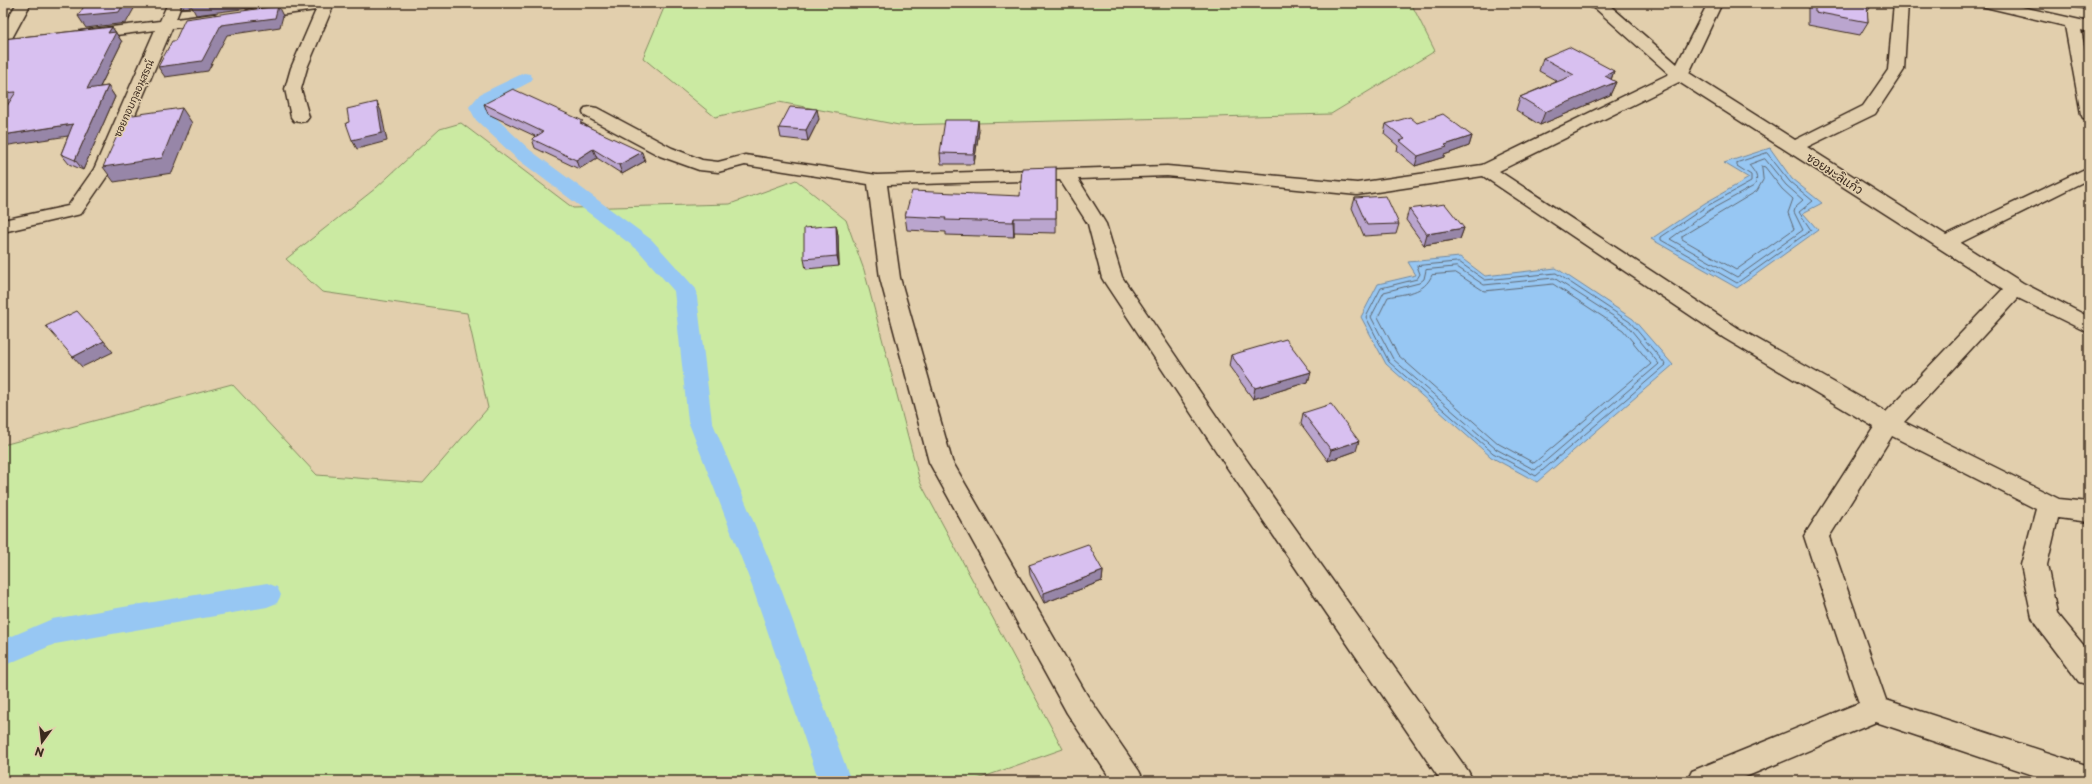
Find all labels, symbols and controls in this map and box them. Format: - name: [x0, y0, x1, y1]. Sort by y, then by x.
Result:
- street label: ซอยกอบกุลอนุสรณ์: [109, 56, 159, 140]
- street label: ซอยมะลิแก้ว: [1803, 148, 1867, 198]
- north arrow: [22, 722, 62, 762]
- text: N: [33, 743, 46, 761]

